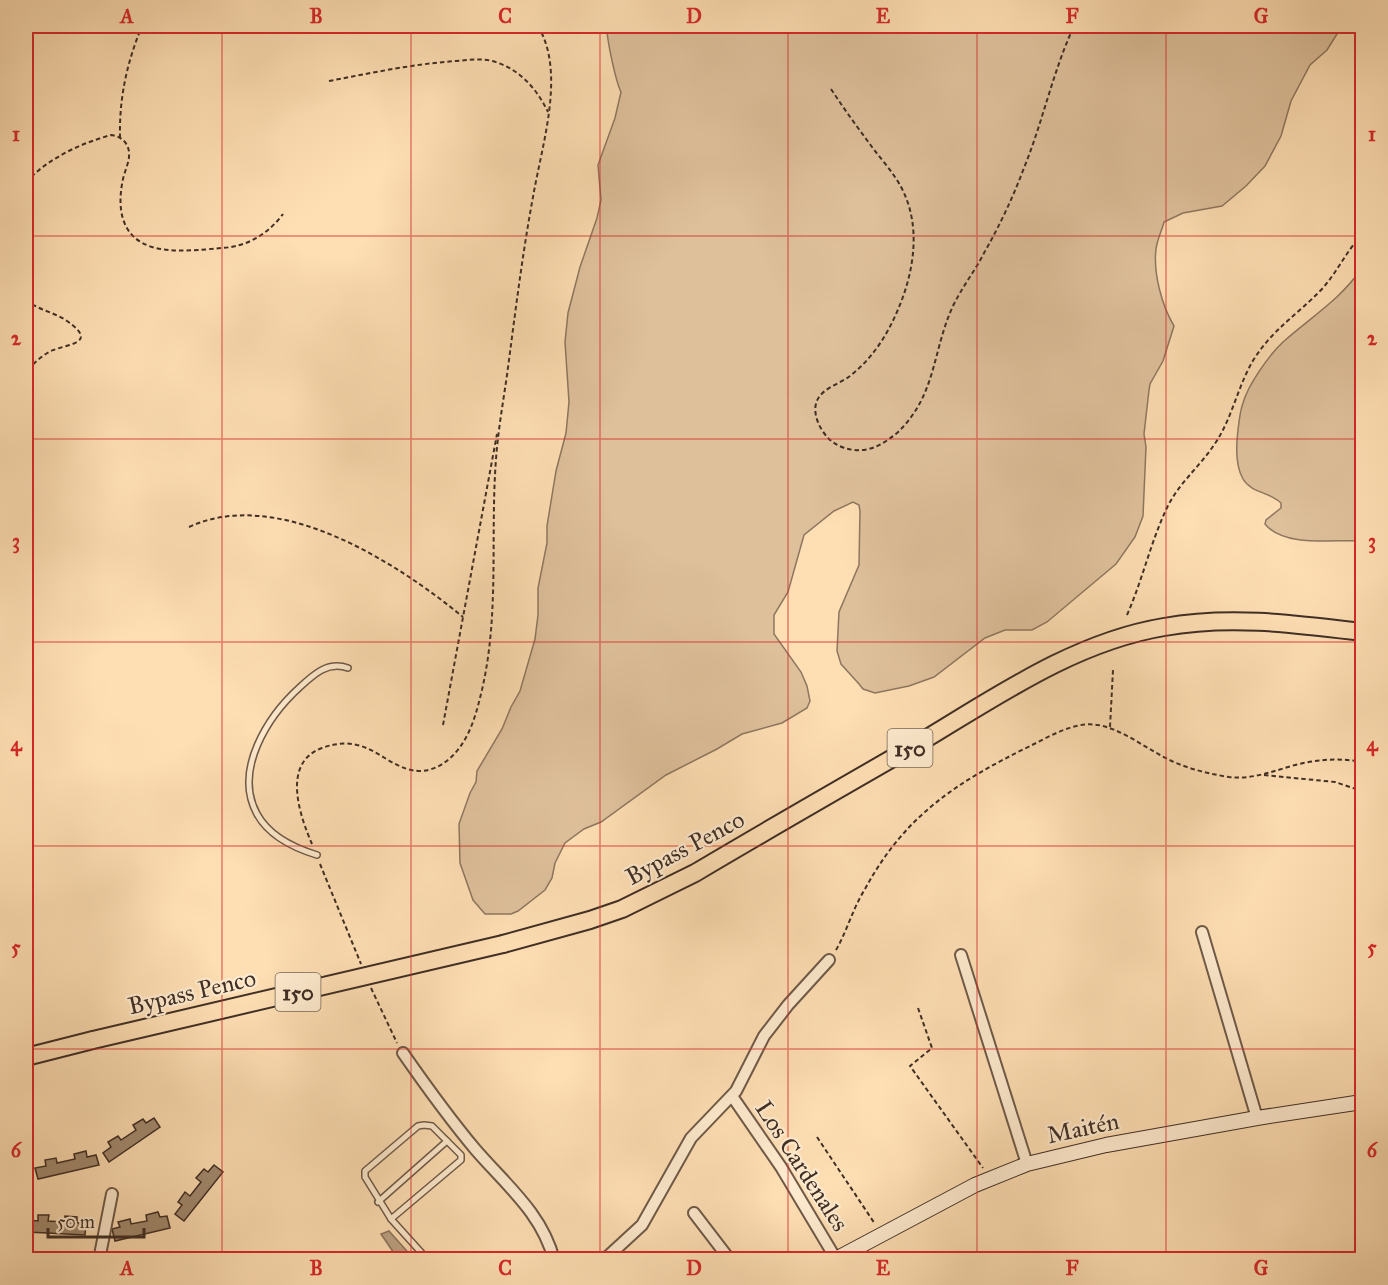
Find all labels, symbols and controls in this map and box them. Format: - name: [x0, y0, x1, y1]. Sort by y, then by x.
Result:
- text: A: [118, 4, 134, 28]
- text: B: [309, 4, 323, 28]
- text: C: [498, 4, 512, 28]
- text: D: [686, 4, 702, 28]
- text: E: [876, 4, 891, 28]
- text: F: [1065, 4, 1079, 28]
- text: G: [1254, 4, 1269, 28]
- text: 1: [12, 122, 20, 146]
- text: 1: [1368, 122, 1376, 146]
- text: 2: [11, 326, 22, 350]
- text: 2: [1367, 326, 1378, 350]
- text: 3: [12, 529, 20, 554]
- text: 3: [1368, 529, 1376, 554]
- road number: 150: [888, 729, 932, 767]
- text: 4: [10, 732, 22, 757]
- text: 4: [1366, 732, 1378, 757]
- street label: Bypass Penco: [620, 804, 750, 892]
- text: 5: [11, 935, 21, 959]
- text: 5: [1367, 935, 1377, 959]
- street label: Bypass Penco: [125, 963, 259, 1021]
- road number: 150: [276, 973, 320, 1011]
- street label: Los Cardenales: [749, 1095, 855, 1237]
- street label: Maitén: [1044, 1106, 1122, 1150]
- text: 6: [11, 1138, 23, 1162]
- text: 6: [1367, 1138, 1379, 1162]
- scale bar: [48, 1201, 144, 1239]
- text: 50 m: [57, 1211, 95, 1233]
- text: A: [118, 1256, 134, 1280]
- text: B: [309, 1256, 323, 1280]
- text: C: [498, 1256, 512, 1280]
- text: D: [686, 1256, 702, 1280]
- text: E: [876, 1256, 891, 1280]
- text: F: [1065, 1256, 1079, 1280]
- text: G: [1254, 1256, 1269, 1280]

